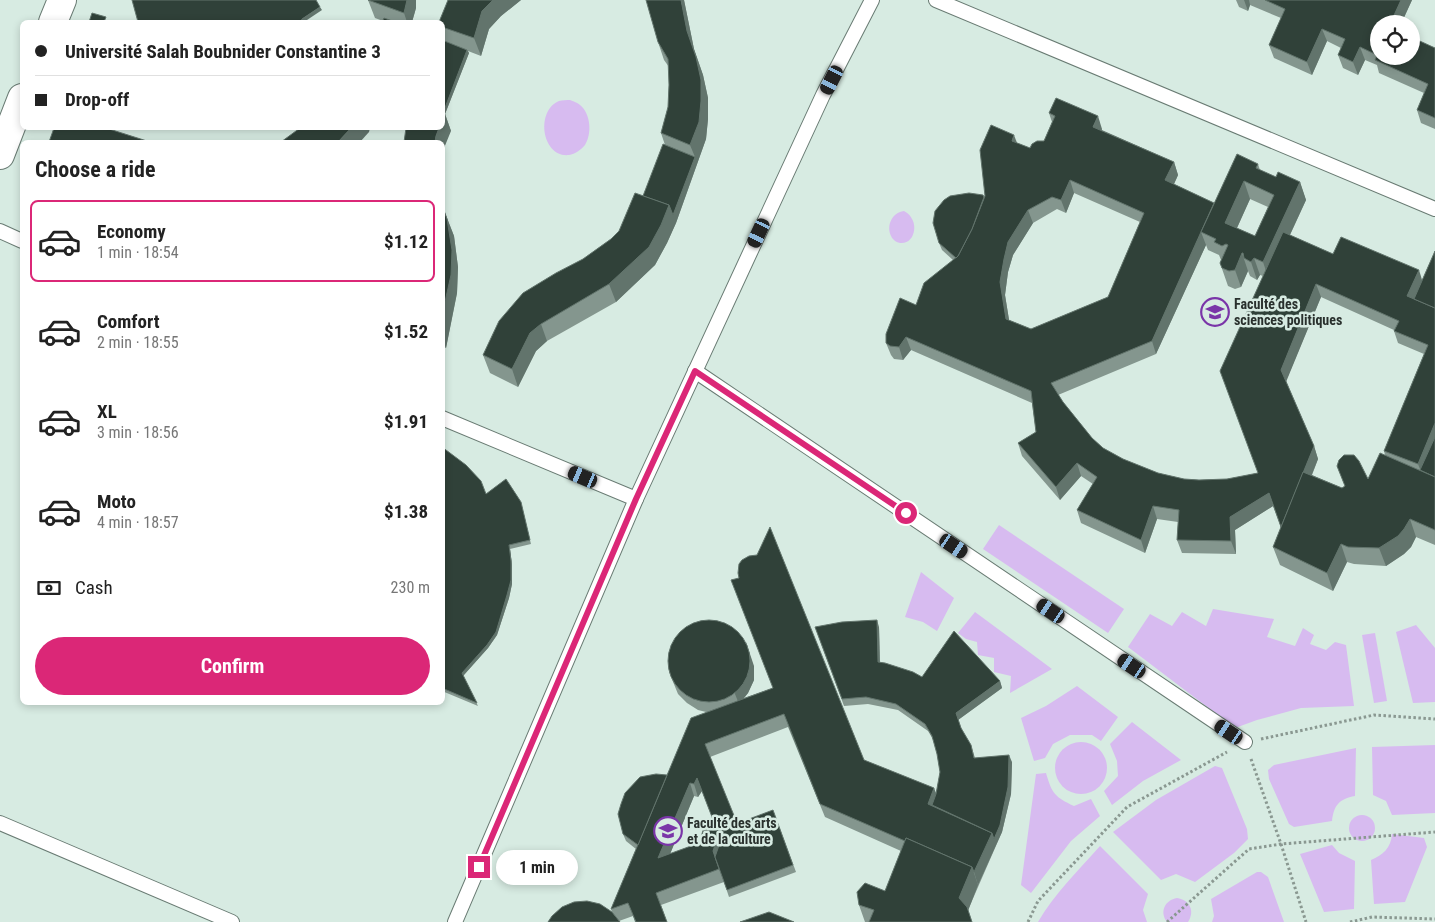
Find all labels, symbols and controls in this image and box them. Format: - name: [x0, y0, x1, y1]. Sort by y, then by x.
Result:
- map controls: [1370, 15, 1420, 65]
- button: locate: [1370, 15, 1420, 65]
- text: Université Salah Boubnider Constantine 3: [65, 40, 381, 63]
- car: [818, 63, 845, 97]
- text: Drop-off: [65, 88, 129, 111]
- text: Choose a ride: [35, 157, 156, 182]
- car: [745, 216, 772, 250]
- icon: car: [37, 219, 82, 264]
- text: Economy: [97, 220, 166, 243]
- text: $1.12: [384, 230, 428, 253]
- text: 1 min · 18:54: [97, 243, 179, 262]
- place label: Faculté des sciences politiques: [1234, 296, 1342, 328]
- school or university icon: Faculté des sciences politiques: [1200, 297, 1230, 327]
- icon: car: [37, 309, 82, 354]
- text: Comfort: [97, 310, 160, 333]
- text: $1.52: [384, 320, 428, 343]
- text: 2 min · 18:55: [97, 333, 179, 352]
- icon: car: [37, 399, 82, 444]
- text: XL: [97, 400, 117, 423]
- text: $1.91: [384, 410, 428, 433]
- text: 3 min · 18:56: [97, 423, 179, 442]
- car: [566, 464, 599, 490]
- icon: car: [37, 489, 82, 534]
- text: Moto: [97, 490, 136, 513]
- text: $1.38: [384, 500, 428, 523]
- route start: [895, 502, 917, 524]
- text: 4 min · 18:57: [97, 513, 179, 532]
- car: [937, 531, 970, 561]
- icon: cash: [35, 574, 63, 602]
- text: Cash: [75, 576, 113, 599]
- text: 230 m: [391, 578, 430, 597]
- car: [1034, 596, 1067, 626]
- button: Confirm: [35, 637, 430, 695]
- car: [1115, 651, 1148, 681]
- car: [1212, 717, 1245, 747]
- place label: Faculté des arts et de la culture: [687, 815, 777, 847]
- school or university icon: Faculté des arts et de la culture: [653, 816, 683, 846]
- callout: 1 min: [496, 850, 579, 884]
- route end: [468, 856, 490, 878]
- text: 1 min: [519, 858, 555, 877]

